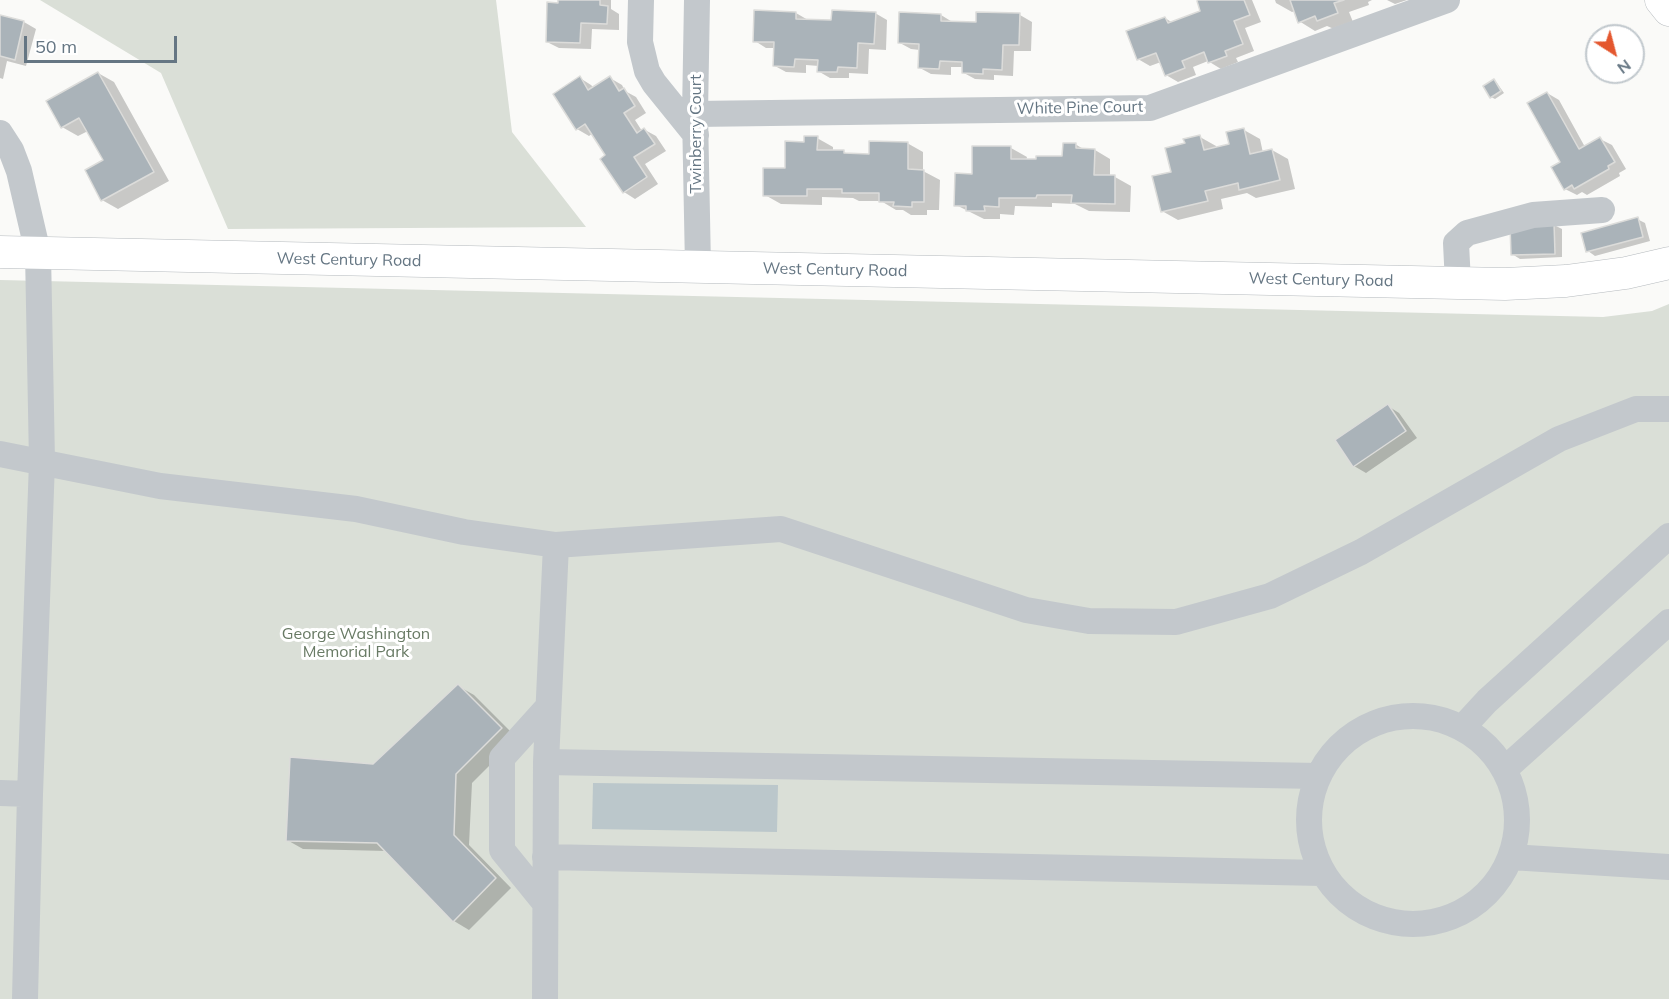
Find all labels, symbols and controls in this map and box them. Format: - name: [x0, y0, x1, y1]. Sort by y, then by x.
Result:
- scale bar: [27, 24, 180, 62]
- north arrow: [1585, 24, 1645, 84]
- text: 50 m: [35, 35, 77, 58]
- text: N: [1614, 55, 1635, 79]
- street label: Twinberry Court: [686, 74, 706, 194]
- street label: White Pine Court: [1017, 97, 1143, 119]
- street label: West Century Road: [277, 249, 421, 271]
- street label: West Century Road: [763, 259, 907, 281]
- street label: West Century Road: [1249, 269, 1393, 291]
- park label: George Washington Memorial Park: [282, 624, 430, 662]

